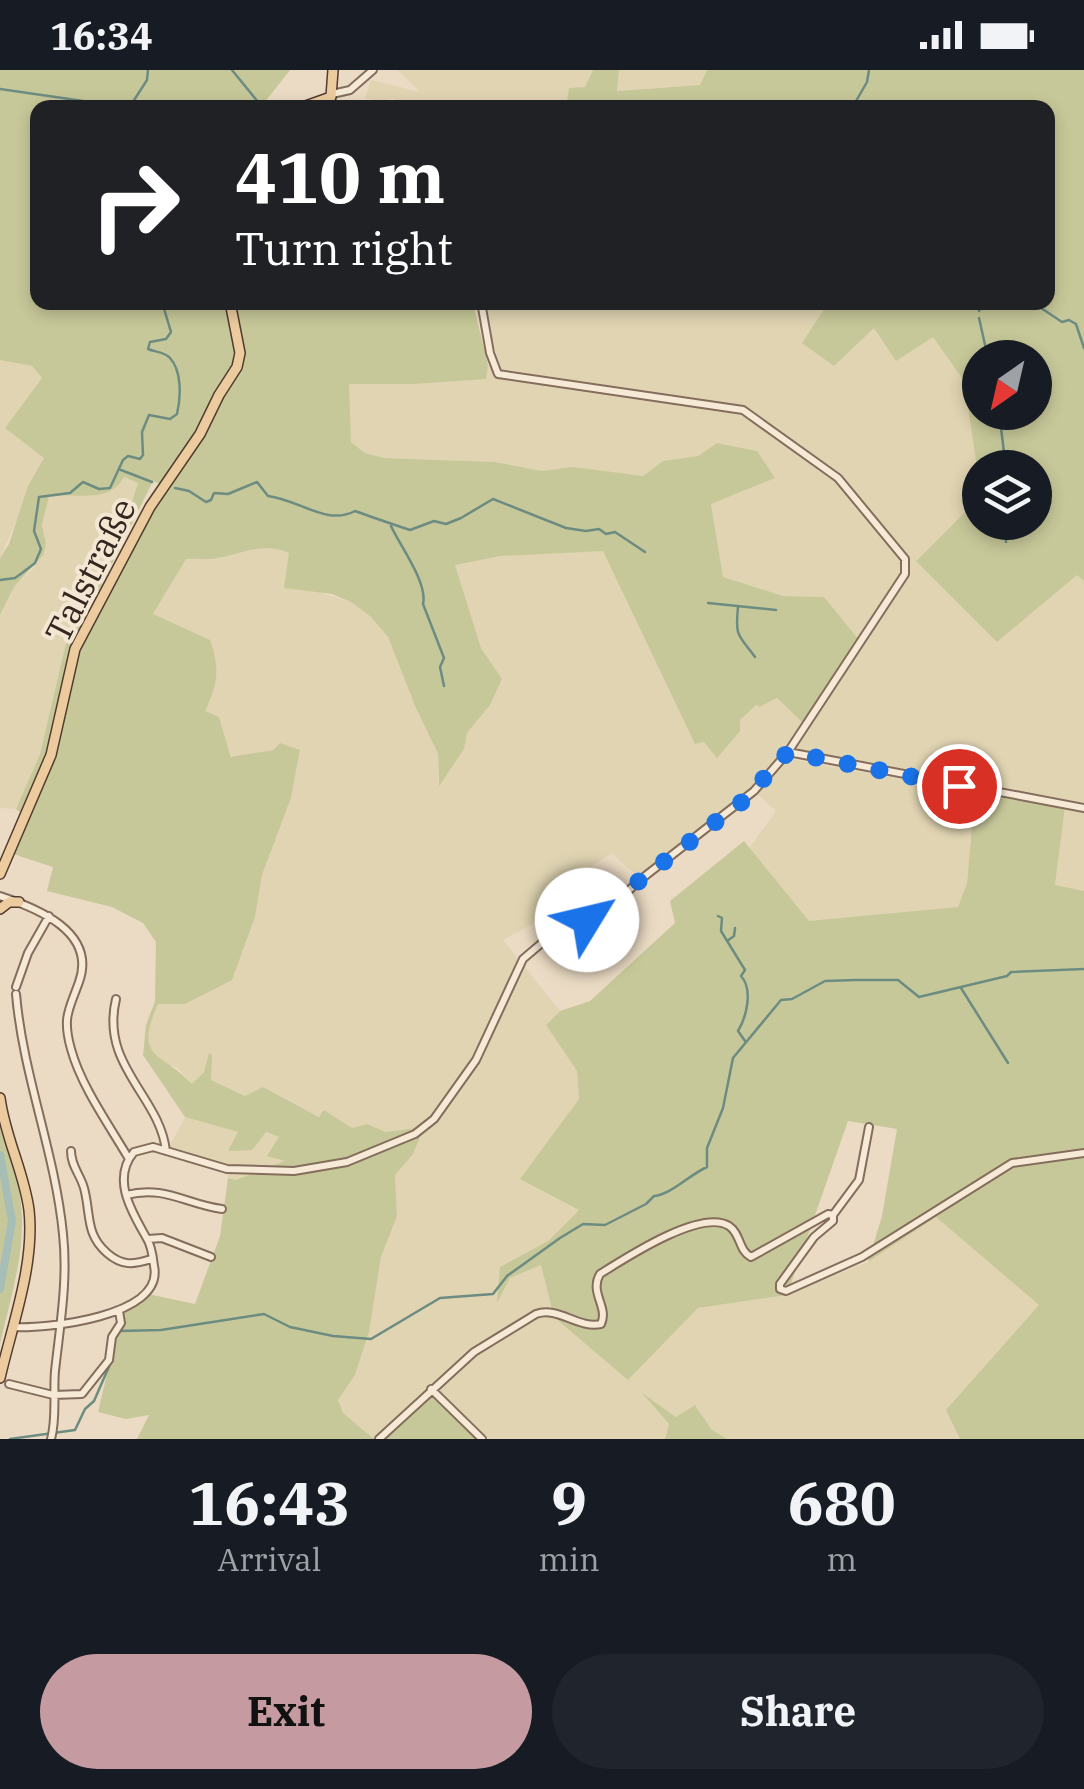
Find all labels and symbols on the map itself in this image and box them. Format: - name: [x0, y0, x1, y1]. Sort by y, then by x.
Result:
- north arrow: [962, 340, 1052, 430]
- street label: Talstraße: [34, 490, 146, 650]
- pin: [917, 744, 1002, 829]
- position arrow: [535, 868, 639, 972]

